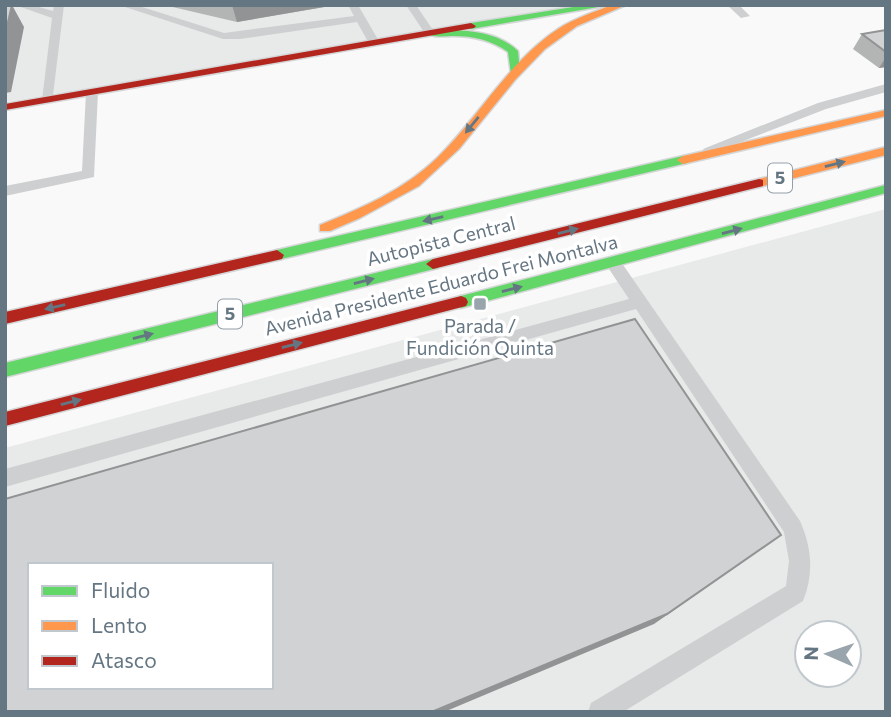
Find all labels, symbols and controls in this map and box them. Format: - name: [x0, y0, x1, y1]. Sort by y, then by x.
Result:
- one-way arrow: [465, 116, 480, 134]
- one-way arrow: [825, 158, 847, 169]
- road number: 5: [768, 163, 792, 192]
- street label: Autopista Central: [364, 211, 518, 270]
- one-way arrow: [421, 214, 443, 225]
- one-way arrow: [557, 225, 579, 236]
- one-way arrow: [722, 225, 743, 235]
- street label: Avenida Presidente Eduardo Frei Montalva: [262, 229, 620, 340]
- one-way arrow: [353, 275, 375, 286]
- one-way arrow: [501, 283, 523, 294]
- marker: Parada / Fundición Quinta: [472, 296, 488, 312]
- road number: 5: [218, 300, 242, 328]
- one-way arrow: [44, 302, 66, 313]
- place label: Parada / Fundición Quinta: [406, 314, 554, 359]
- one-way arrow: [132, 330, 154, 341]
- one-way arrow: [282, 340, 303, 350]
- one-way arrow: [60, 396, 82, 407]
- legend: [28, 563, 273, 689]
- text: Fluido: [91, 577, 150, 602]
- text: Lento: [91, 612, 147, 637]
- north arrow: [793, 619, 863, 689]
- text: N: [799, 646, 822, 661]
- text: Atasco: [91, 647, 157, 672]

